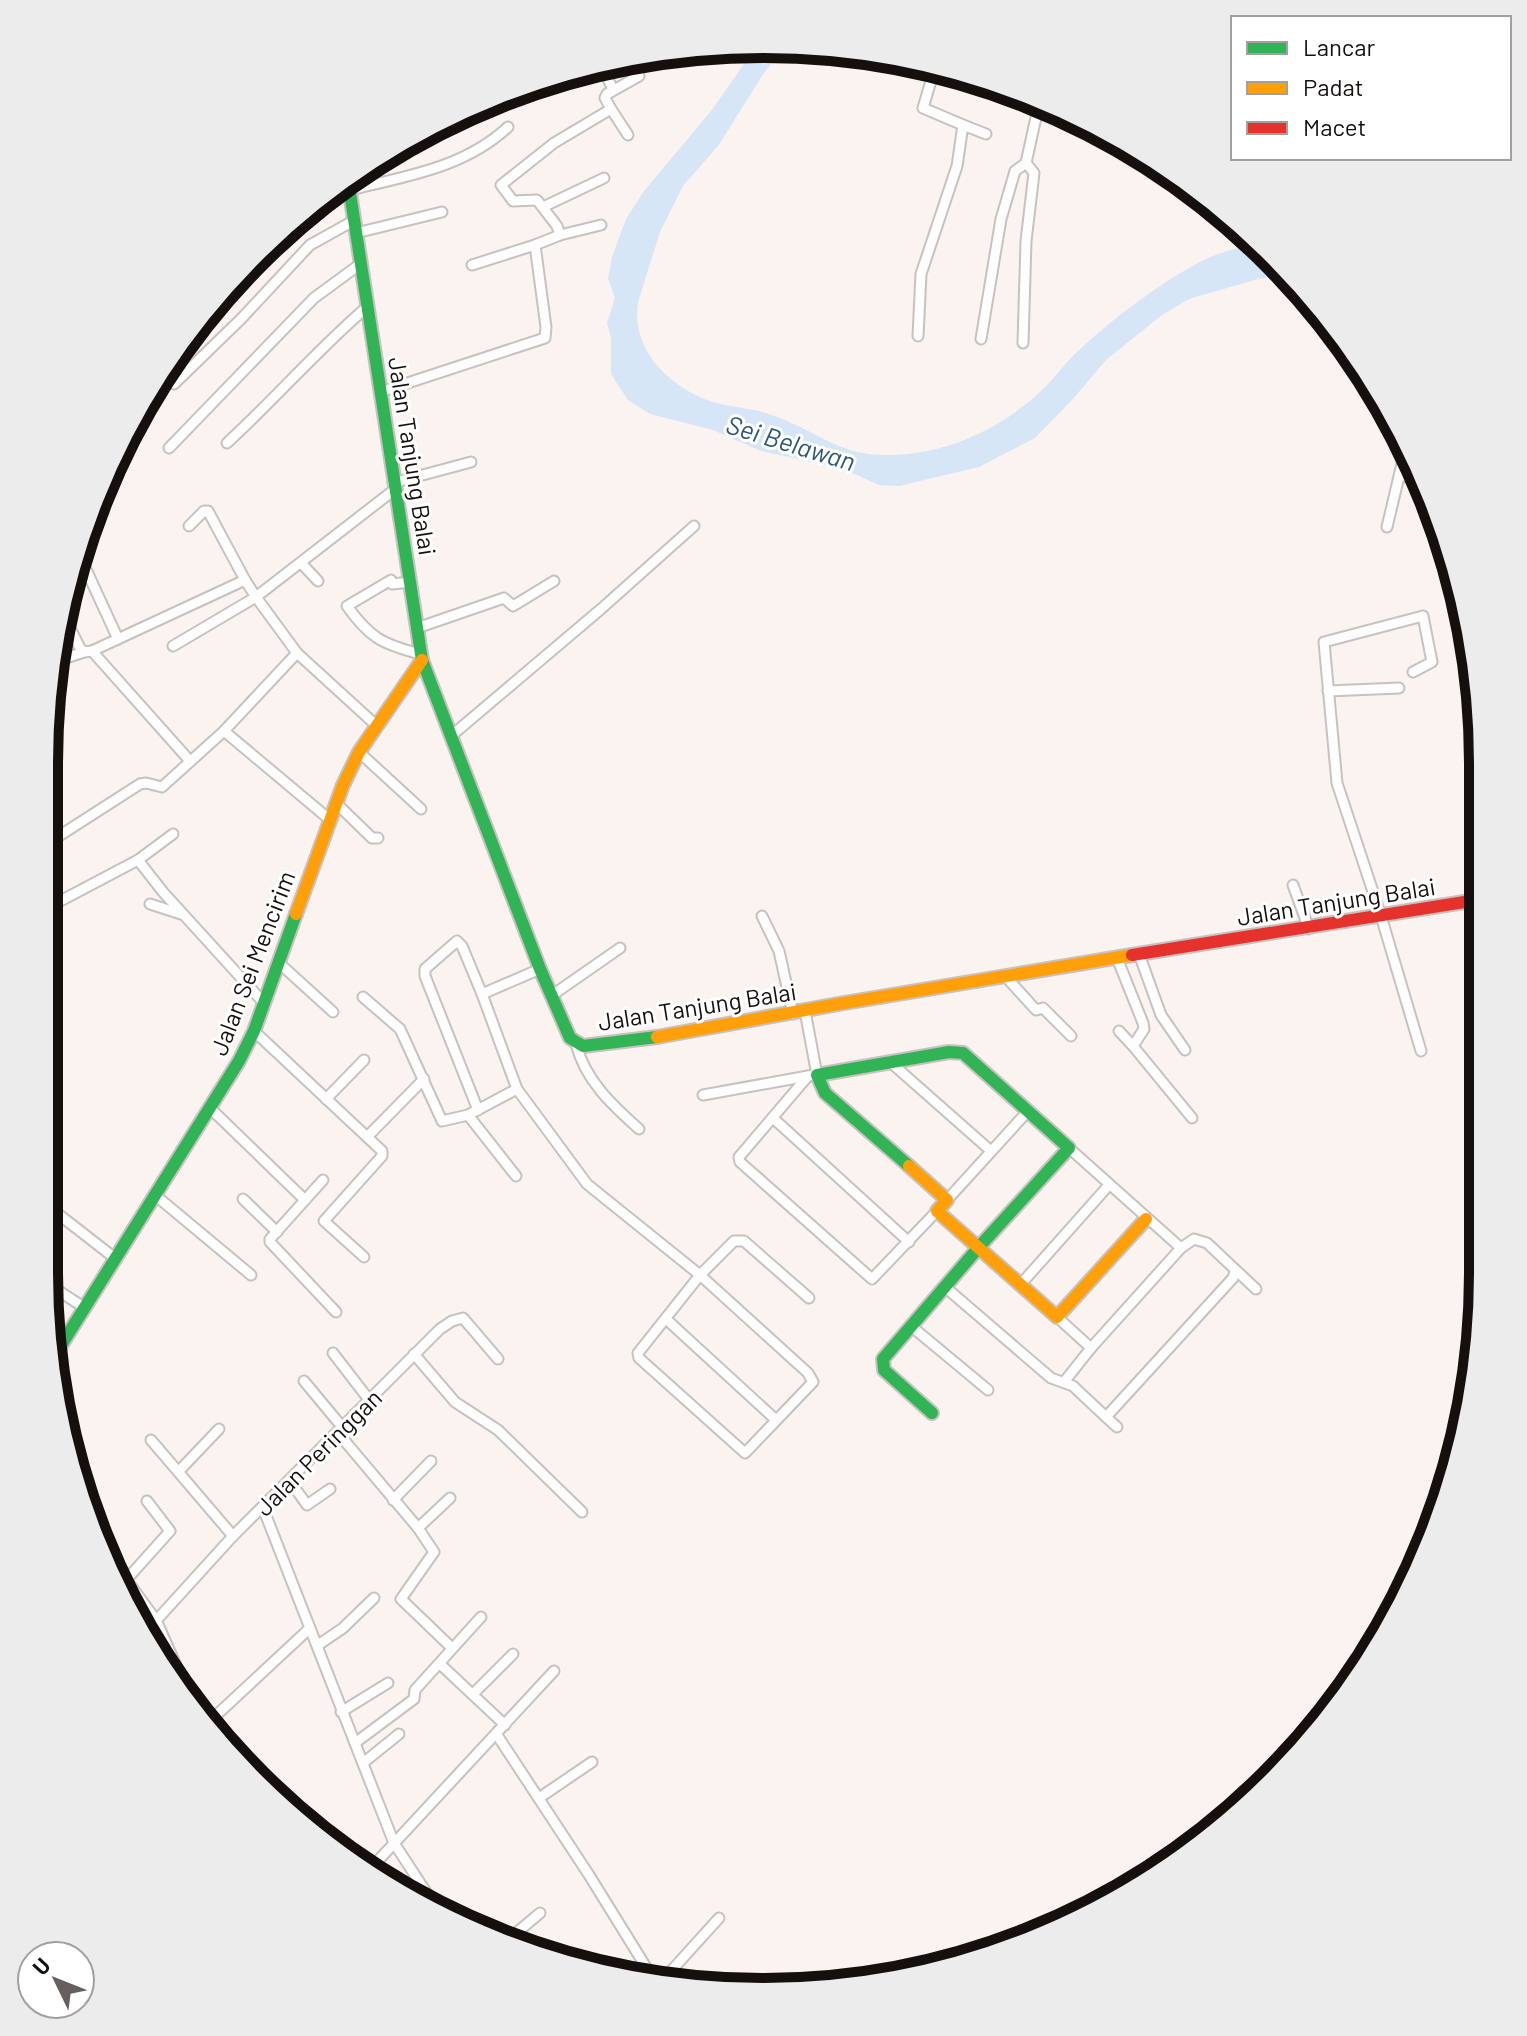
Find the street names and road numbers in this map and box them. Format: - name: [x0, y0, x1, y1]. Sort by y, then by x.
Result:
- street label: Jalan Tanjung Balai: [383, 355, 443, 557]
- street label: Jalan Sei Mencirim: [203, 867, 301, 1059]
- street label: Jalan Tanjung Balai: [1235, 871, 1437, 931]
- street label: Jalan Tanjung Balai: [596, 976, 798, 1036]
- street label: Jalan Peringgan: [249, 1383, 387, 1521]

